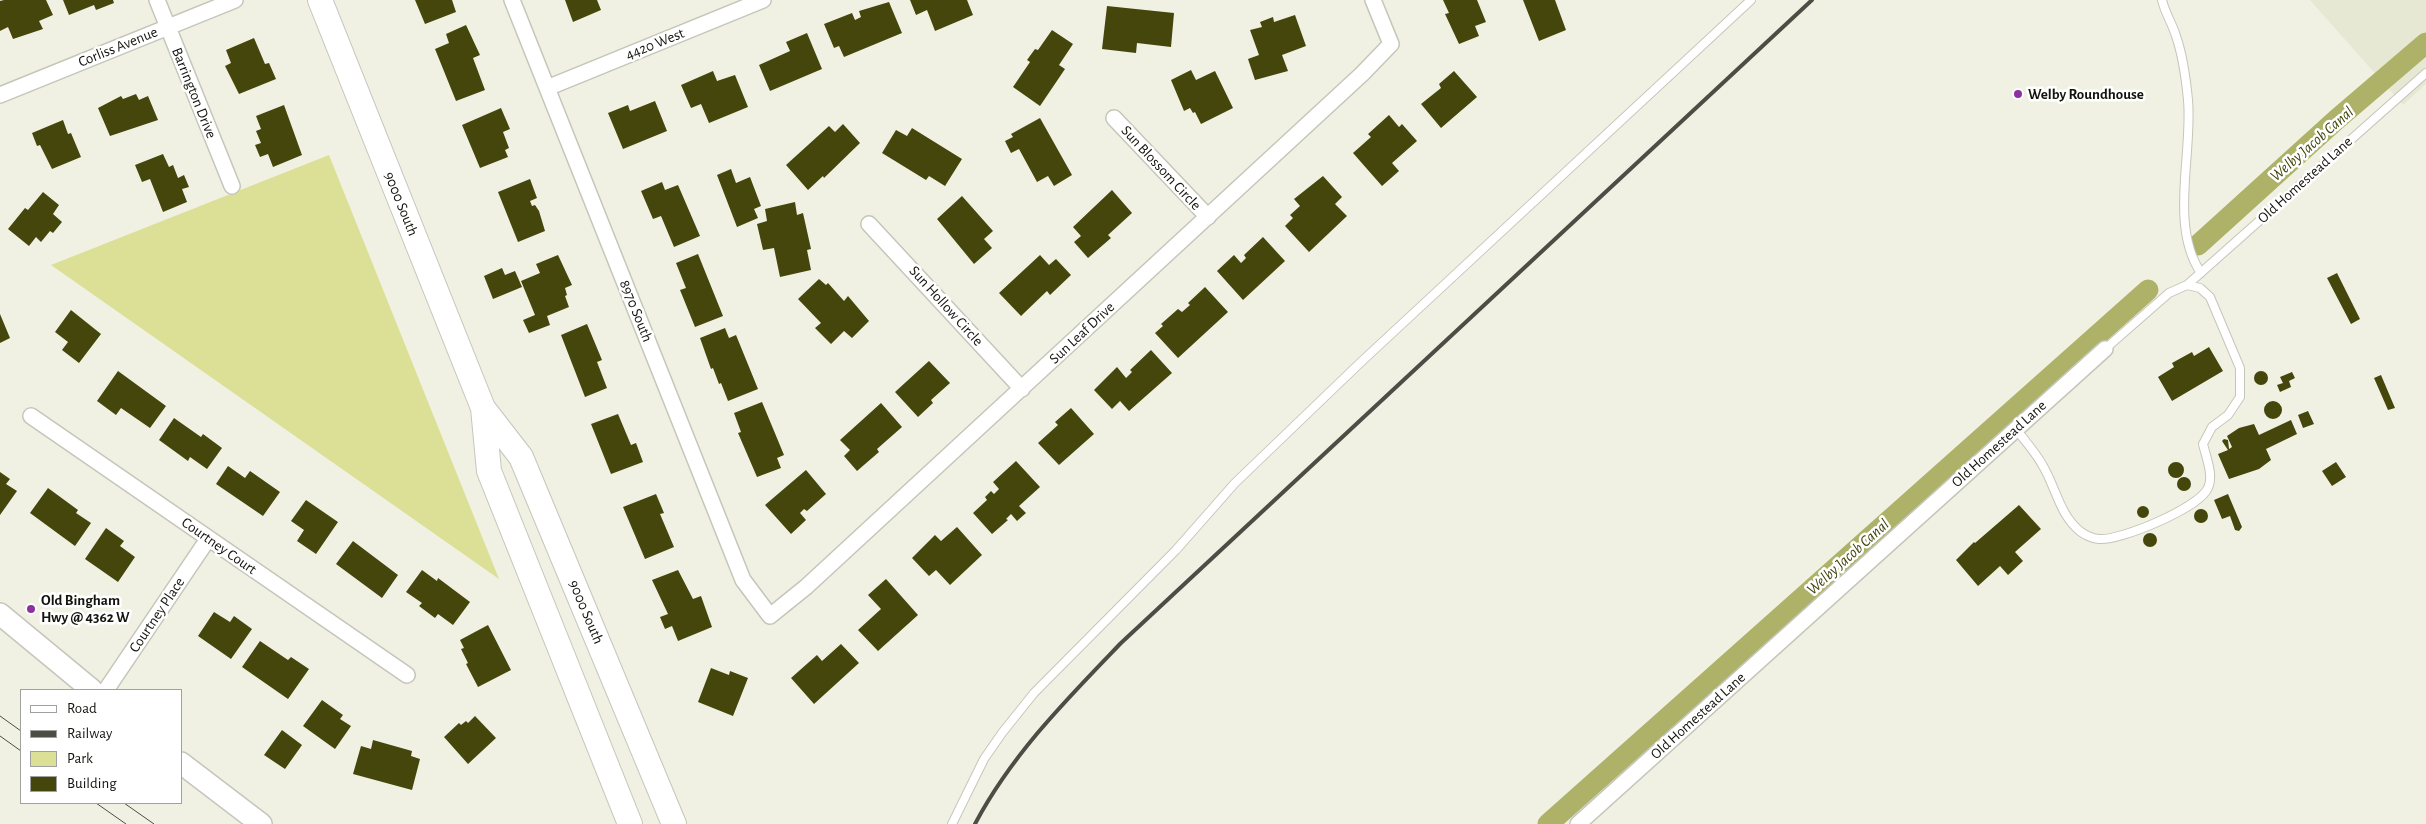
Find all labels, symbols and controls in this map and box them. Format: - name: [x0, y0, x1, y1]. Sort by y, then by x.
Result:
- street label: Corliss Avenue: [76, 23, 160, 71]
- street label: 4420 West: [623, 24, 687, 64]
- street label: Barrington Drive: [168, 45, 220, 141]
- place label: Welby Roundhouse: [2028, 85, 2144, 103]
- marker: Welby Roundhouse: [2012, 88, 2024, 100]
- water label: Welby Jacob Canal: [2266, 102, 2358, 186]
- street label: Sun Blossom Circle: [1117, 122, 1205, 214]
- street label: Old Homestead Lane: [2254, 133, 2356, 227]
- street label: 9000 South: [380, 169, 422, 239]
- street label: Sun Hollow Circle: [905, 262, 987, 350]
- street label: 8970 South: [615, 277, 657, 345]
- street label: Sun Leaf Drive: [1046, 298, 1118, 368]
- street label: Old Homestead Lane: [1948, 397, 2050, 491]
- street label: Courtney Court: [178, 514, 260, 578]
- water label: Welby Jacob Canal: [1803, 515, 1893, 599]
- street label: Courtney Place: [125, 574, 189, 656]
- street label: 9000 South: [564, 577, 608, 647]
- place label: Old Bingham Hwy @ 4362 W: [41, 591, 130, 626]
- marker: Old Bingham Hwy @ 4362 W: [25, 603, 37, 615]
- street label: Old Homestead Lane: [1647, 669, 1749, 763]
- legend: [20, 689, 182, 804]
- text: Road: [67, 701, 97, 716]
- text: Railway: [67, 726, 112, 741]
- text: Park: [67, 751, 93, 766]
- text: Building: [67, 776, 117, 791]

